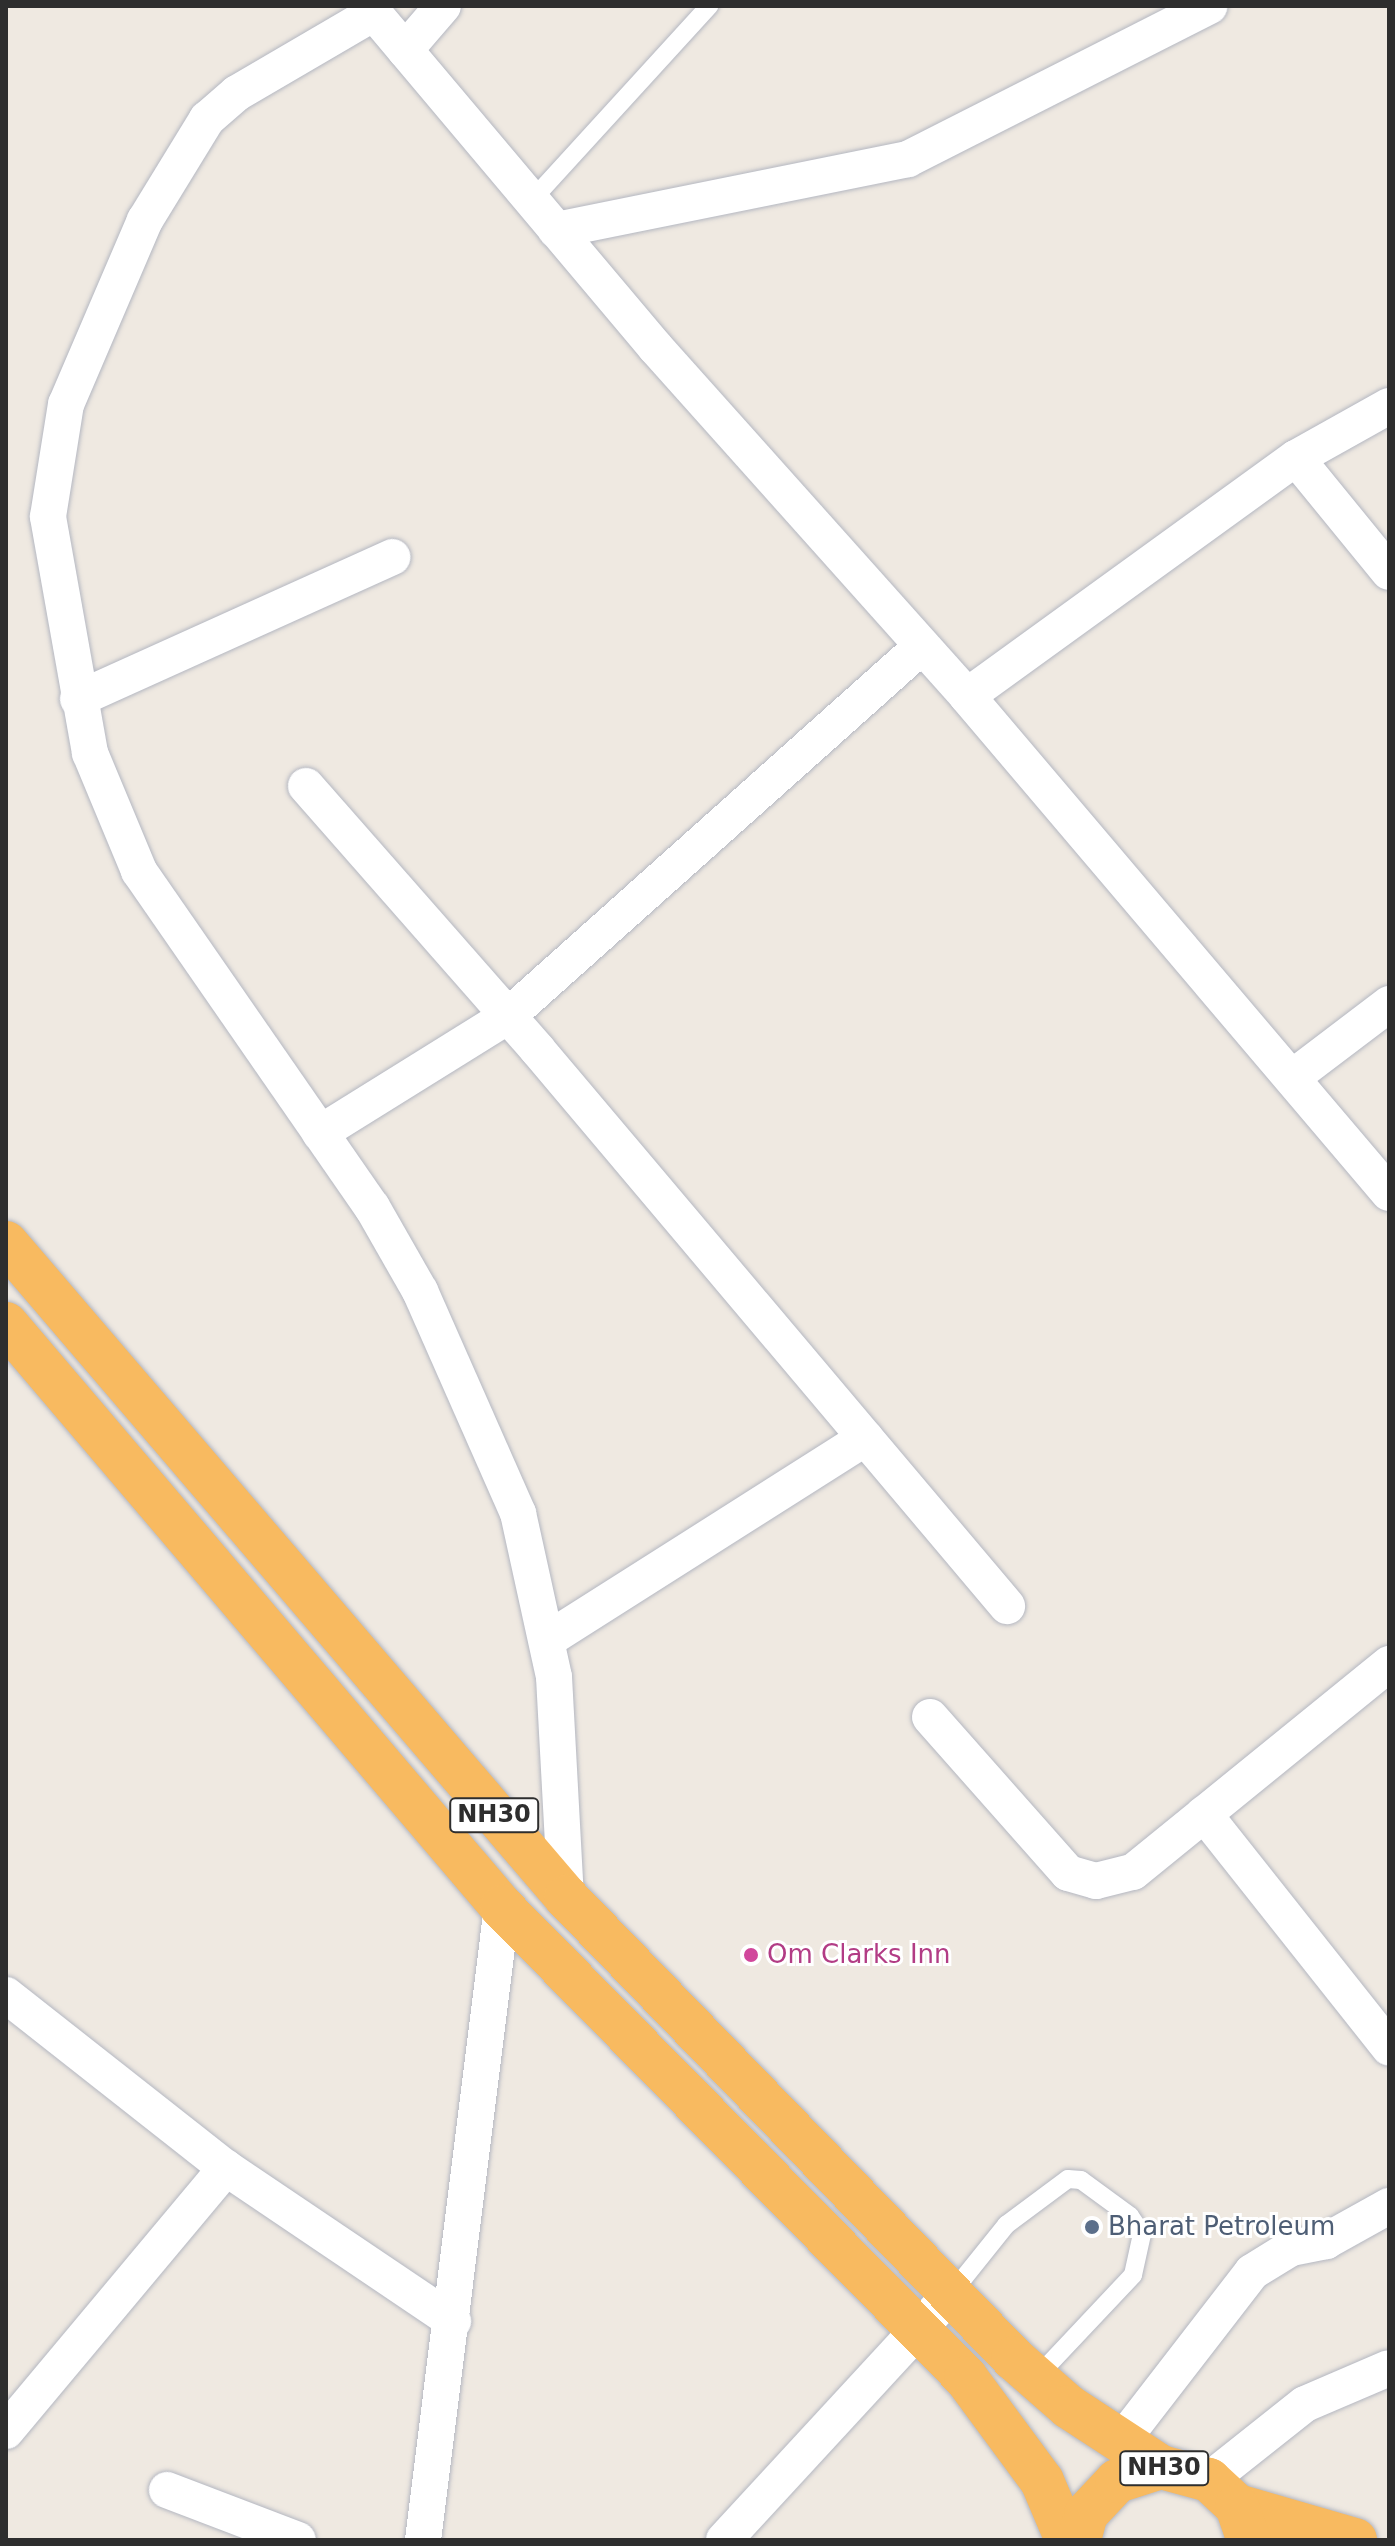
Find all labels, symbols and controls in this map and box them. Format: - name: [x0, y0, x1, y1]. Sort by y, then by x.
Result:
- road number: NH30: [448, 1795, 540, 1835]
- place label: Om Clarks Inn: [767, 1939, 951, 1971]
- marker: Om Clarks Inn: [742, 1946, 760, 1964]
- place label: Bharat Petroleum: [1108, 2211, 1335, 2243]
- marker: Bharat Petroleum: [1083, 2218, 1101, 2236]
- road number: NH30: [1118, 2448, 1210, 2488]

